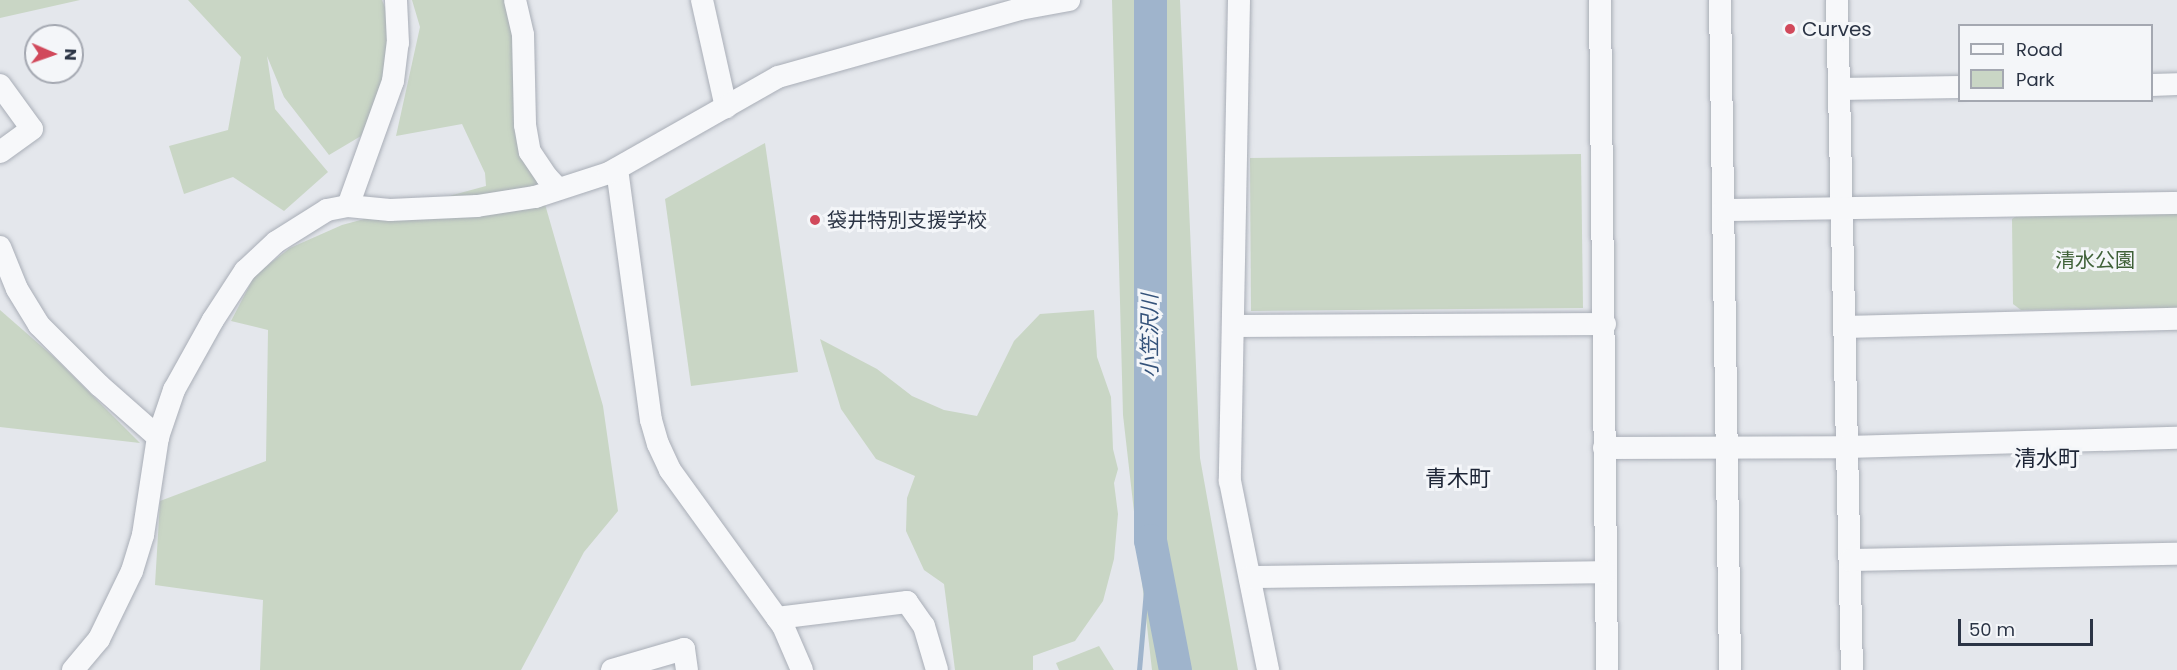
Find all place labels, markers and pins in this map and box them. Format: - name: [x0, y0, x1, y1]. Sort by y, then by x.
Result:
- place label: Curves: [1802, 17, 1872, 41]
- marker: Curves: [1783, 22, 1797, 36]
- place label: 袋井特別支援学校: [827, 208, 987, 232]
- marker: 袋井特別支援学校: [808, 213, 822, 227]

